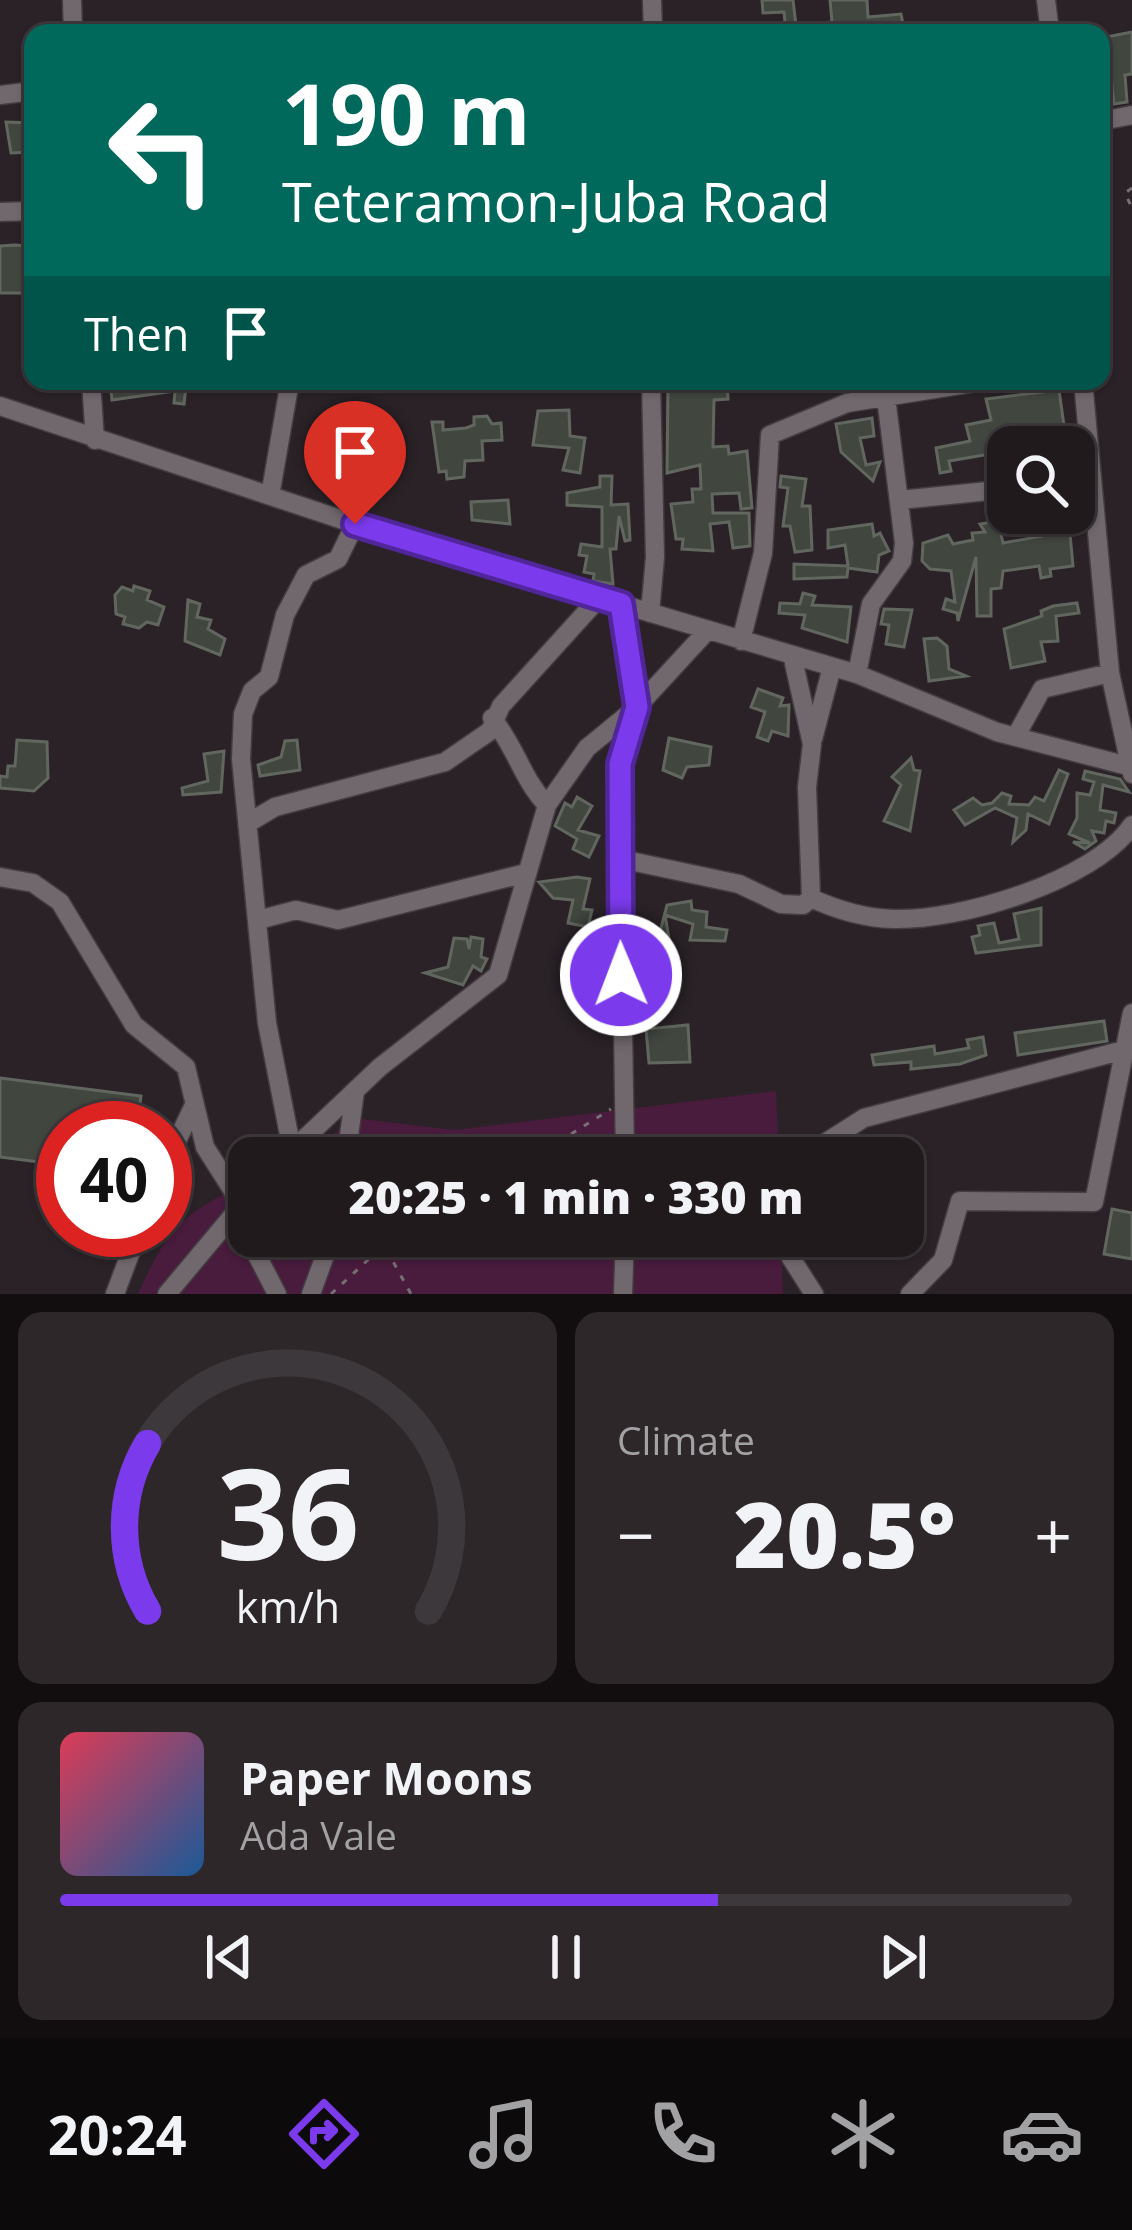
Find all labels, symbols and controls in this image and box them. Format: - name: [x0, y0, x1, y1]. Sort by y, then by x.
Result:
- text: 190 m: [282, 55, 530, 170]
- icon: left: [84, 72, 240, 228]
- text: Teteramon-Juba Road: [282, 164, 830, 238]
- icon: arrive: [213, 300, 279, 366]
- text: Then: [84, 303, 189, 364]
- pin: [304, 401, 406, 524]
- icon: arrive: [322, 419, 388, 485]
- map controls: [987, 426, 1095, 534]
- button: search: [987, 426, 1095, 534]
- position arrow: [558, 912, 684, 1038]
- speed limit sign: 40: [36, 1101, 192, 1257]
- text: 20:25 · 1 min · 330 m: [349, 1166, 803, 1227]
- text: Climate: [617, 1413, 755, 1466]
- text: 36: [216, 1427, 359, 1597]
- text: 20.5°: [733, 1472, 956, 1594]
- text: −: [617, 1489, 655, 1579]
- text: +: [1034, 1489, 1072, 1579]
- text: km/h: [235, 1577, 340, 1636]
- text: Paper Moons: [240, 1747, 533, 1808]
- text: Ada Vale: [240, 1808, 397, 1861]
- icon: previous: [196, 1924, 262, 1990]
- icon: pause: [533, 1924, 599, 1990]
- icon: next: [870, 1924, 936, 1990]
- icon: directions: [282, 2092, 366, 2176]
- icon: music: [462, 2092, 546, 2176]
- icon: phone: [641, 2092, 725, 2176]
- icon: climate: [821, 2092, 905, 2176]
- icon: car: [1000, 2092, 1084, 2176]
- text: 20:24: [48, 2097, 187, 2171]

